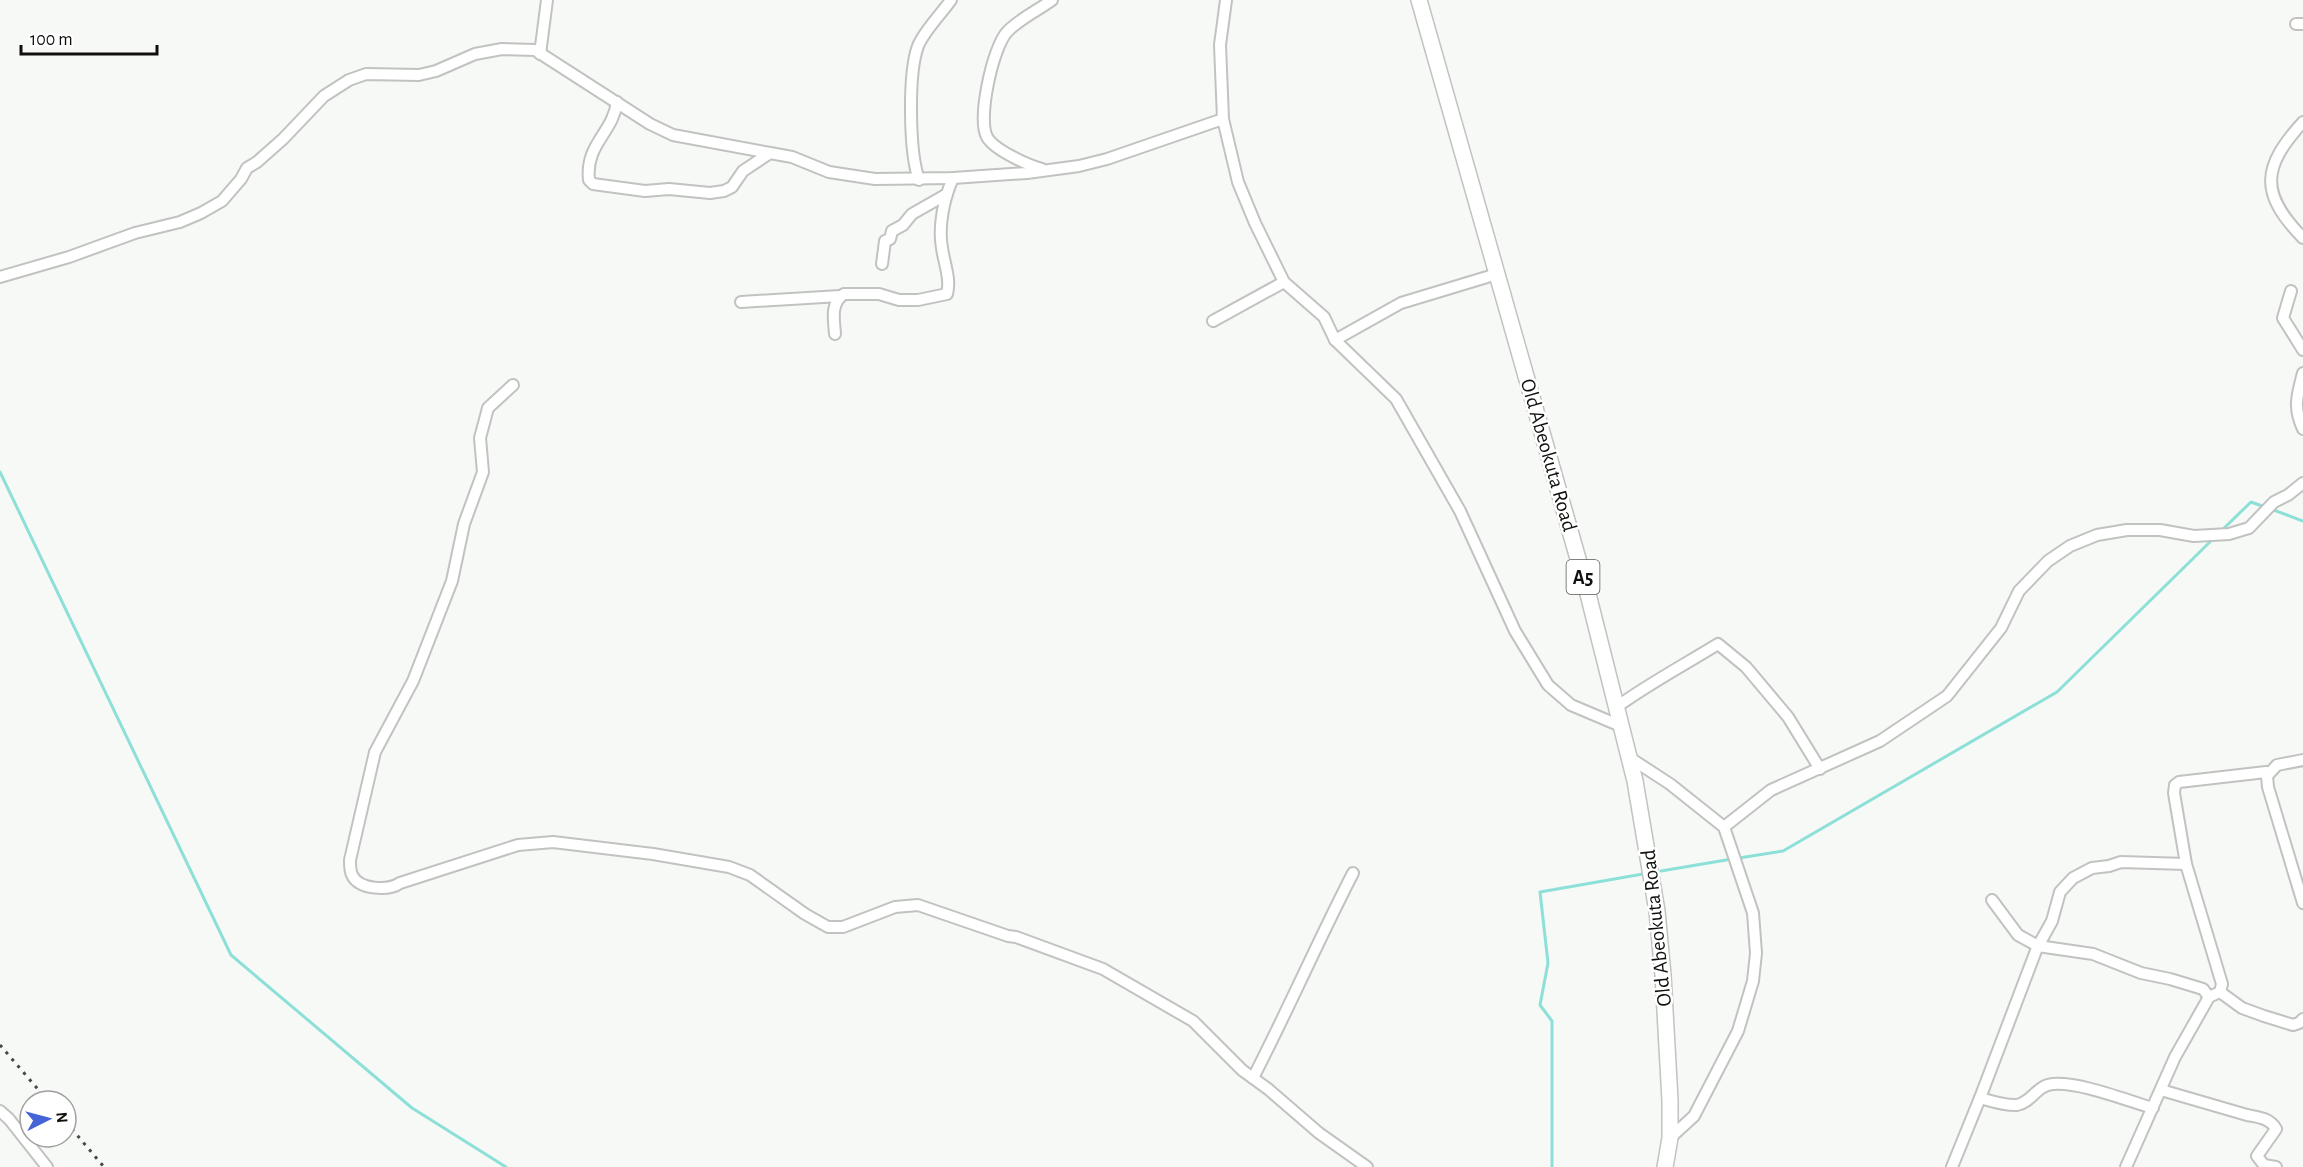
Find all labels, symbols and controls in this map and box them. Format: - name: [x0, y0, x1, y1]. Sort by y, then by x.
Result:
- scale bar: [21, 18, 158, 56]
- text: 100 m: [30, 31, 73, 49]
- street label: Old Abeokuta Road: [1517, 376, 1580, 534]
- road number: A5: [1566, 560, 1600, 594]
- street label: Old Abeokuta Road: [1638, 848, 1675, 1007]
- north arrow: [18, 1089, 78, 1149]
- text: N: [53, 1111, 70, 1124]

